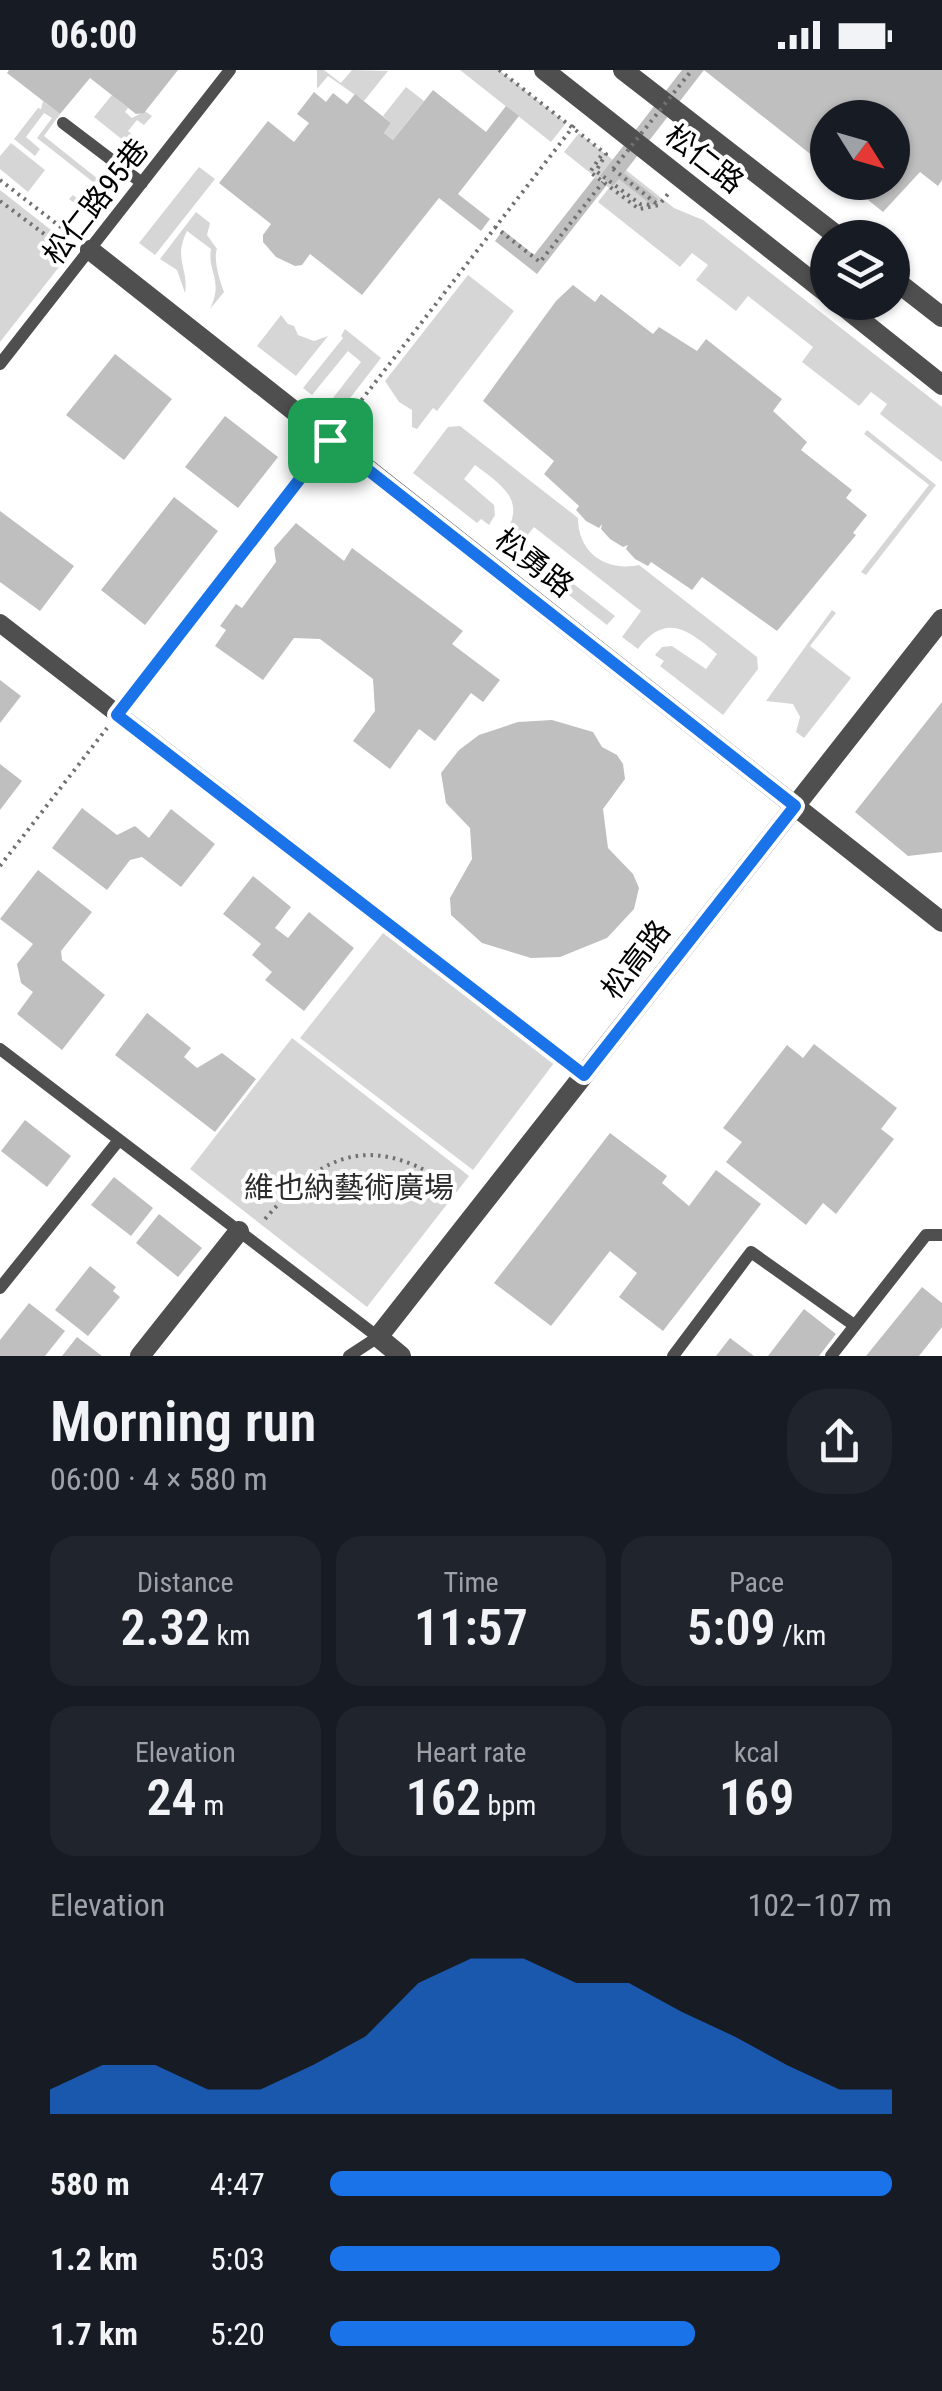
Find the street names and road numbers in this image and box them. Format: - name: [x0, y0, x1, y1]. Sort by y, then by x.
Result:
- street label: 松仁路: [658, 117, 751, 200]
- street label: 松仁路95巷: [36, 132, 155, 271]
- street label: 松勇路: [488, 521, 581, 604]
- street label: 松高路: [594, 913, 677, 1006]

